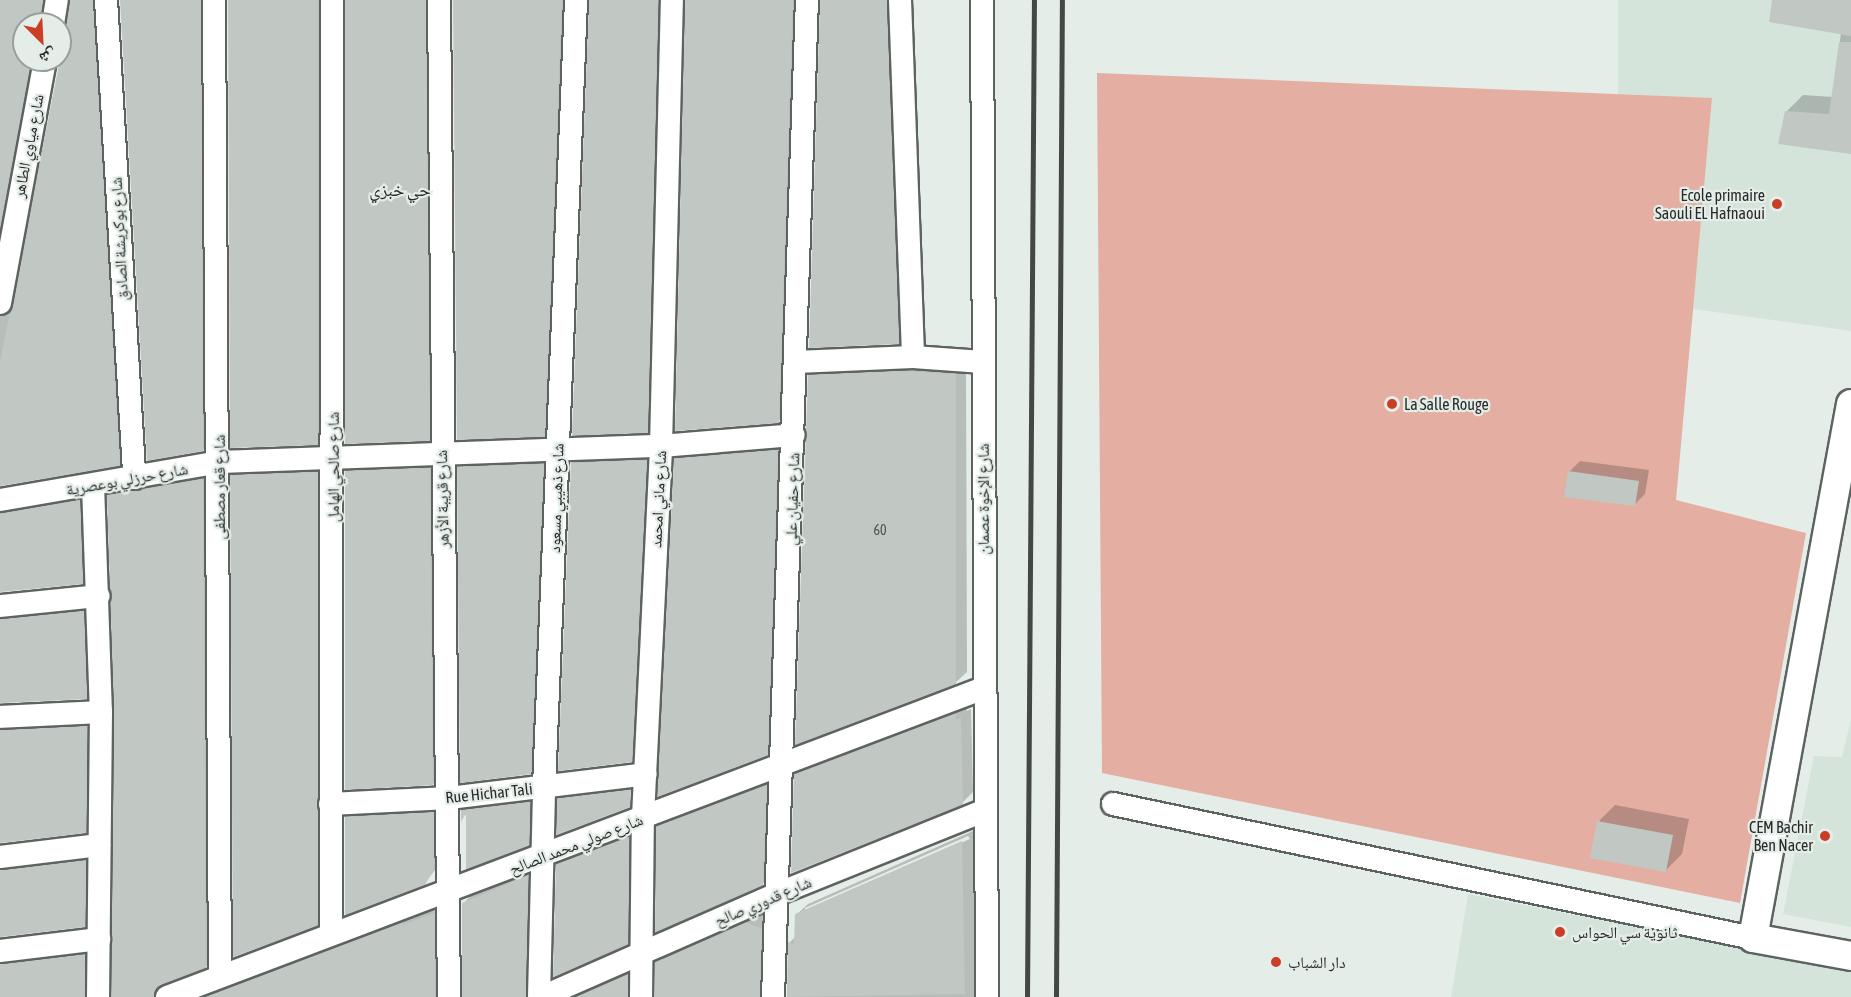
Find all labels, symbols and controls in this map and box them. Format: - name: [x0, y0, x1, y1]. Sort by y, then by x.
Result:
- north arrow: [12, 12, 72, 72]
- text: ش: [37, 45, 60, 68]
- street label: شارع مياوي الطاهر: [9, 93, 47, 199]
- street label: شارع بوكريشة الصادق: [106, 177, 132, 301]
- district label: حي خبزي: [369, 179, 431, 201]
- place label: Ecole primaire Saouli EL Hafnaoui: [1655, 185, 1765, 223]
- marker: Ecole primaire Saouli EL Hafnaoui: [1770, 197, 1784, 211]
- place label: La Salle Rouge: [1404, 394, 1489, 414]
- marker: La Salle Rouge: [1385, 397, 1399, 411]
- street label: شارع صالحي الهامل: [323, 412, 343, 522]
- street label: شارع قعار مصطفى: [209, 434, 229, 540]
- street label: شارع ذهيبي مسعود: [544, 443, 568, 553]
- street label: شارع الإخوة عصمان: [973, 443, 993, 555]
- street label: شارع قريبة الأزهر: [432, 450, 452, 548]
- street label: شارع ماني امحمد: [646, 450, 670, 548]
- street label: شارع حفيان علي: [781, 452, 803, 546]
- street label: شارع حرزلي بوعصرية: [64, 459, 190, 499]
- house number: 60: [873, 522, 887, 538]
- street label: Rue Hichar Tali: [445, 779, 533, 807]
- street label: شارع صولي محمد الصالح: [507, 810, 645, 878]
- place label: CEM Bachir Ben Nacer: [1749, 817, 1813, 855]
- marker: CEM Bachir Ben Nacer: [1818, 829, 1832, 843]
- street label: شارع قدوري صالح: [712, 872, 814, 930]
- place label: ثانوية سي الحواس: [1572, 922, 1677, 942]
- marker: ثانوية سي الحواس: [1553, 925, 1567, 939]
- place label: دار الشباب: [1288, 952, 1346, 972]
- marker: دار الشباب: [1269, 955, 1283, 969]

